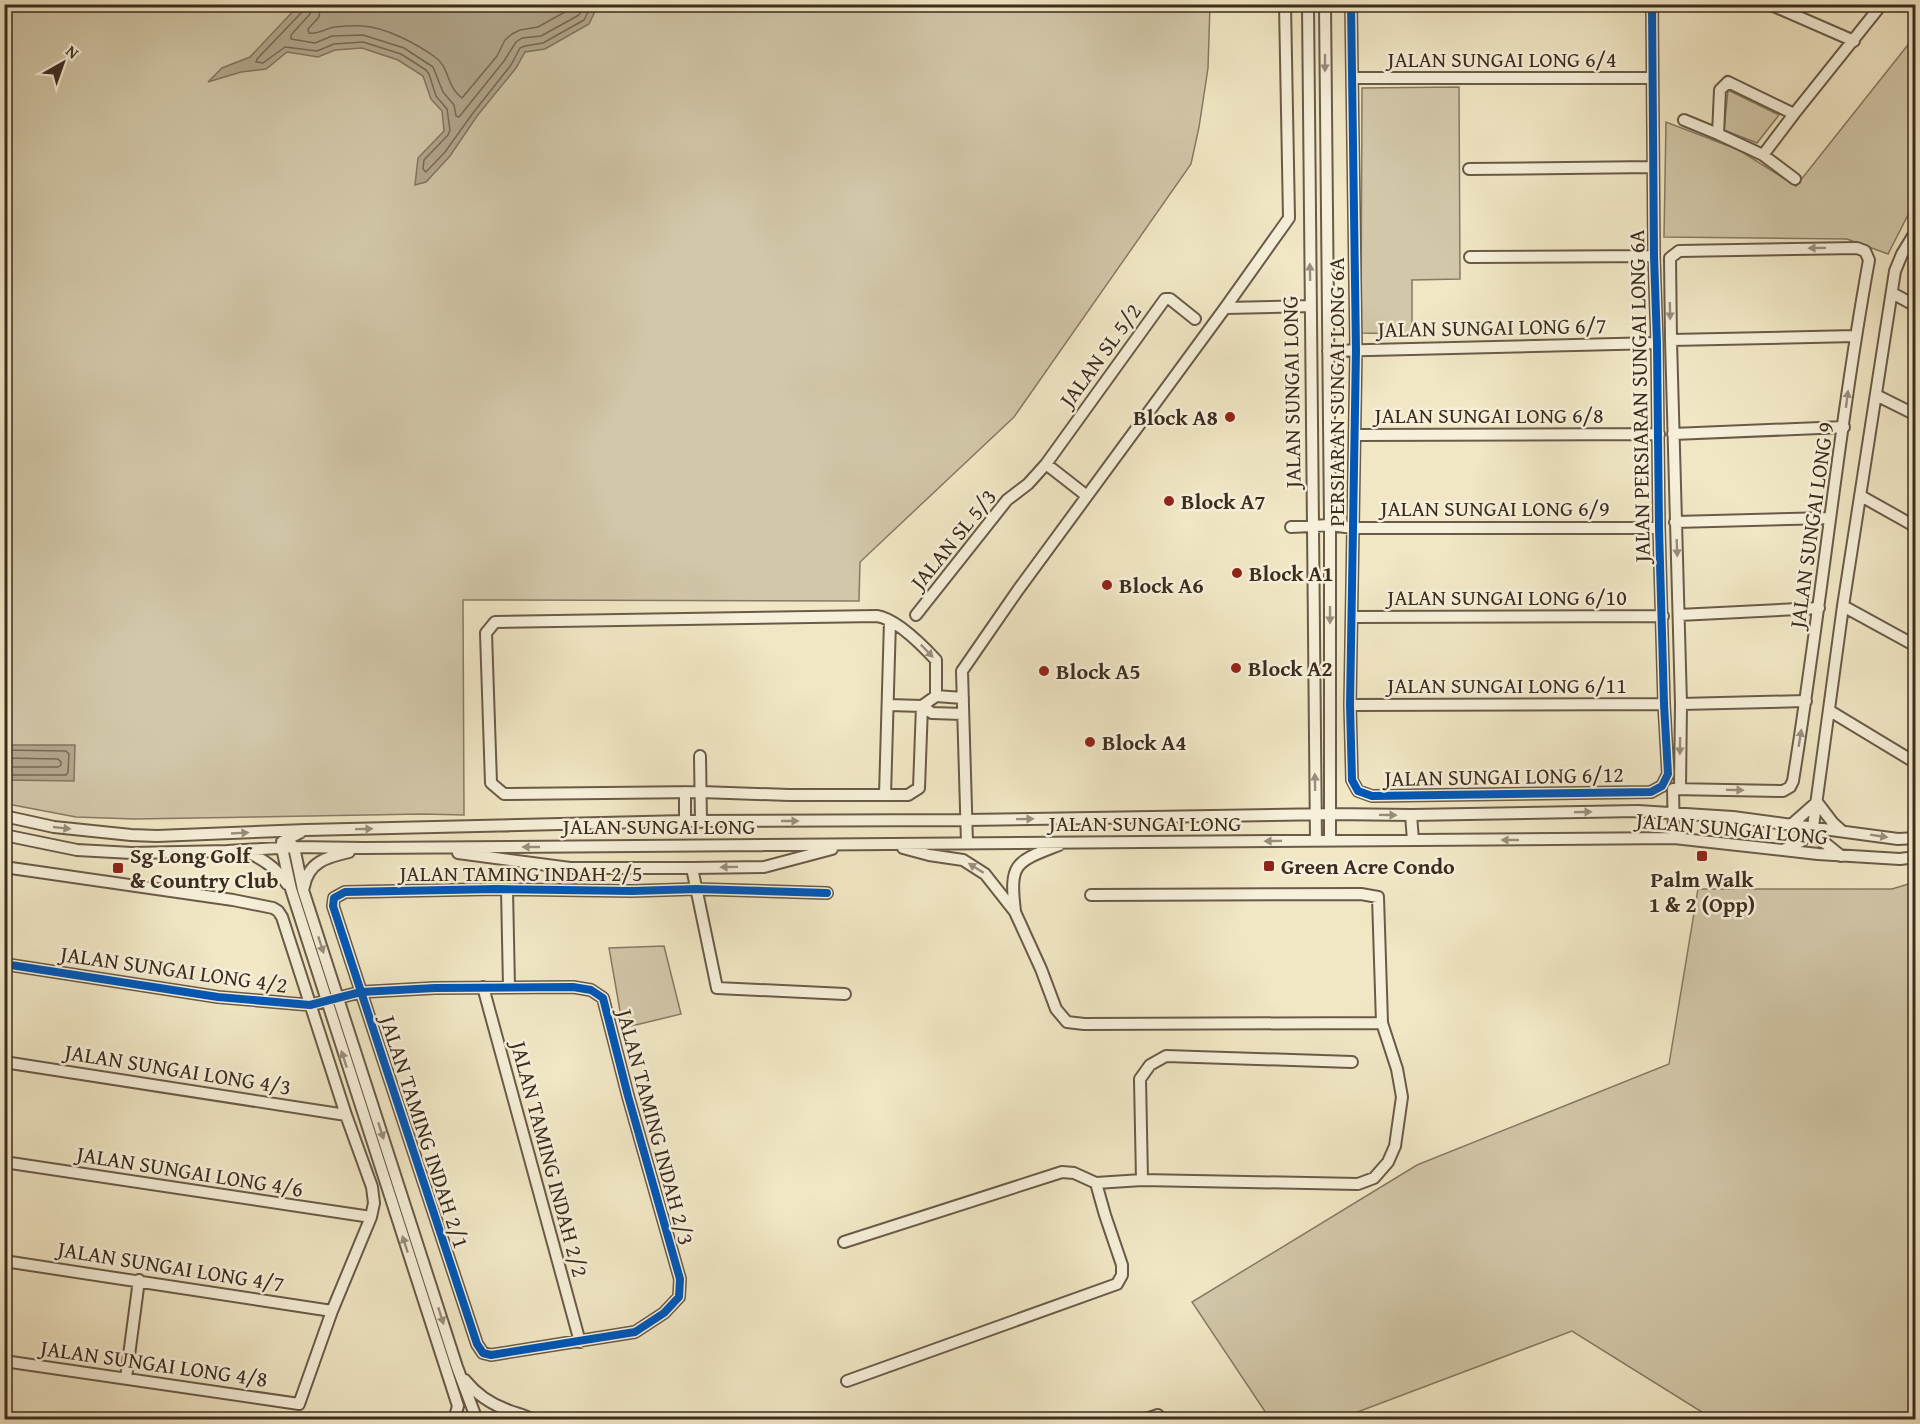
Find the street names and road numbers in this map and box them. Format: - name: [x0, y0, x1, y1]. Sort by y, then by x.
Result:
- street label: JALAN SUNGAI LONG 6/4: [1385, 43, 1616, 75]
- street label: JALAN PERSIARAN SUNGAI LONG 6A: [1620, 229, 1658, 566]
- street label: PERSIARAN SUNGAI LONG 6A: [1320, 257, 1352, 527]
- street label: JALAN SUNGAI LONG: [1273, 295, 1309, 492]
- street label: JALAN SL 5/2: [1050, 296, 1149, 416]
- street label: JALAN SUNGAI LONG 6/7: [1374, 309, 1607, 345]
- street label: JALAN SUNGAI LONG 6/8: [1372, 399, 1603, 431]
- street label: JALAN SUNGAI LONG 9: [1780, 420, 1841, 633]
- street label: JALAN SL 5/3: [900, 482, 1004, 599]
- street label: JALAN SUNGAI LONG 6/9: [1378, 492, 1609, 524]
- street label: JALAN SUNGAI LONG 6/10: [1384, 581, 1627, 613]
- street label: JALAN SUNGAI LONG 6/11: [1384, 669, 1627, 701]
- street label: JALAN SUNGAI LONG 6/12: [1381, 758, 1624, 794]
- street label: JALAN SUNGAI LONG: [1632, 803, 1829, 852]
- street label: JALAN SUNGAI LONG: [1046, 807, 1241, 839]
- street label: JALAN SUNGAI LONG: [560, 810, 755, 842]
- street label: JALAN TAMING INDAH 2/5: [396, 857, 643, 889]
- street label: JALAN SUNGAI LONG 4/2: [55, 937, 290, 1001]
- street label: JALAN TAMING INDAH 2/3: [608, 1003, 703, 1249]
- street label: JALAN TAMING INDAH 2/1: [371, 1009, 478, 1253]
- street label: JALAN SUNGAI LONG 4/3: [59, 1035, 294, 1103]
- street label: JALAN TAMING INDAH 2/2: [502, 1035, 597, 1281]
- street label: JALAN SUNGAI LONG 4/6: [71, 1137, 306, 1205]
- street label: JALAN SUNGAI LONG 4/7: [52, 1232, 287, 1300]
- street label: JALAN SUNGAI LONG 4/8: [35, 1331, 270, 1395]

